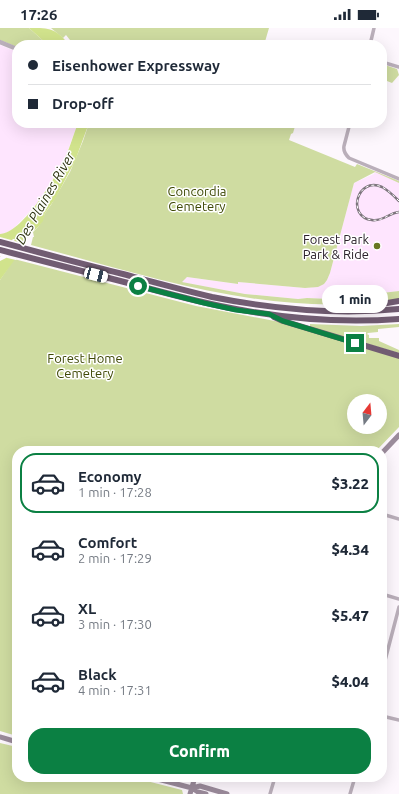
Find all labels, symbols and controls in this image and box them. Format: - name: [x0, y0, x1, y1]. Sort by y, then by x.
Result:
- text: 17:26: [20, 6, 58, 23]
- text: Eisenhower Expressway: [52, 57, 220, 74]
- text: Drop-off: [52, 95, 114, 112]
- water label: Des Plaines River: [12, 148, 78, 247]
- park label: Concordia Cemetery: [168, 184, 226, 213]
- place label: Forest Park Park & Ride: [303, 232, 369, 261]
- marker: Forest Park Park & Ride: [372, 241, 382, 251]
- car: [83, 266, 109, 284]
- route start: [129, 277, 147, 295]
- callout: 1 min: [322, 285, 388, 313]
- text: 1 min: [338, 292, 372, 306]
- route end: [346, 334, 364, 352]
- park label: Forest Home Cemetery: [47, 351, 123, 380]
- north arrow: [347, 394, 387, 434]
- map controls: [347, 394, 387, 434]
- icon: car: [30, 465, 66, 501]
- text: Economy: [78, 468, 142, 485]
- text: $3.22: [331, 475, 369, 492]
- text: 1 min · 17:28: [78, 485, 152, 499]
- icon: car: [30, 531, 66, 567]
- text: Comfort: [78, 534, 137, 551]
- text: $4.34: [331, 541, 369, 558]
- text: 2 min · 17:29: [78, 551, 152, 565]
- icon: car: [30, 597, 66, 633]
- text: XL: [78, 600, 96, 617]
- text: $5.47: [331, 607, 369, 624]
- text: 3 min · 17:30: [78, 617, 152, 631]
- icon: car: [30, 663, 66, 699]
- text: Black: [78, 666, 117, 683]
- text: $4.04: [331, 673, 369, 690]
- text: 4 min · 17:31: [78, 683, 152, 697]
- button: Confirm: [28, 728, 371, 774]

